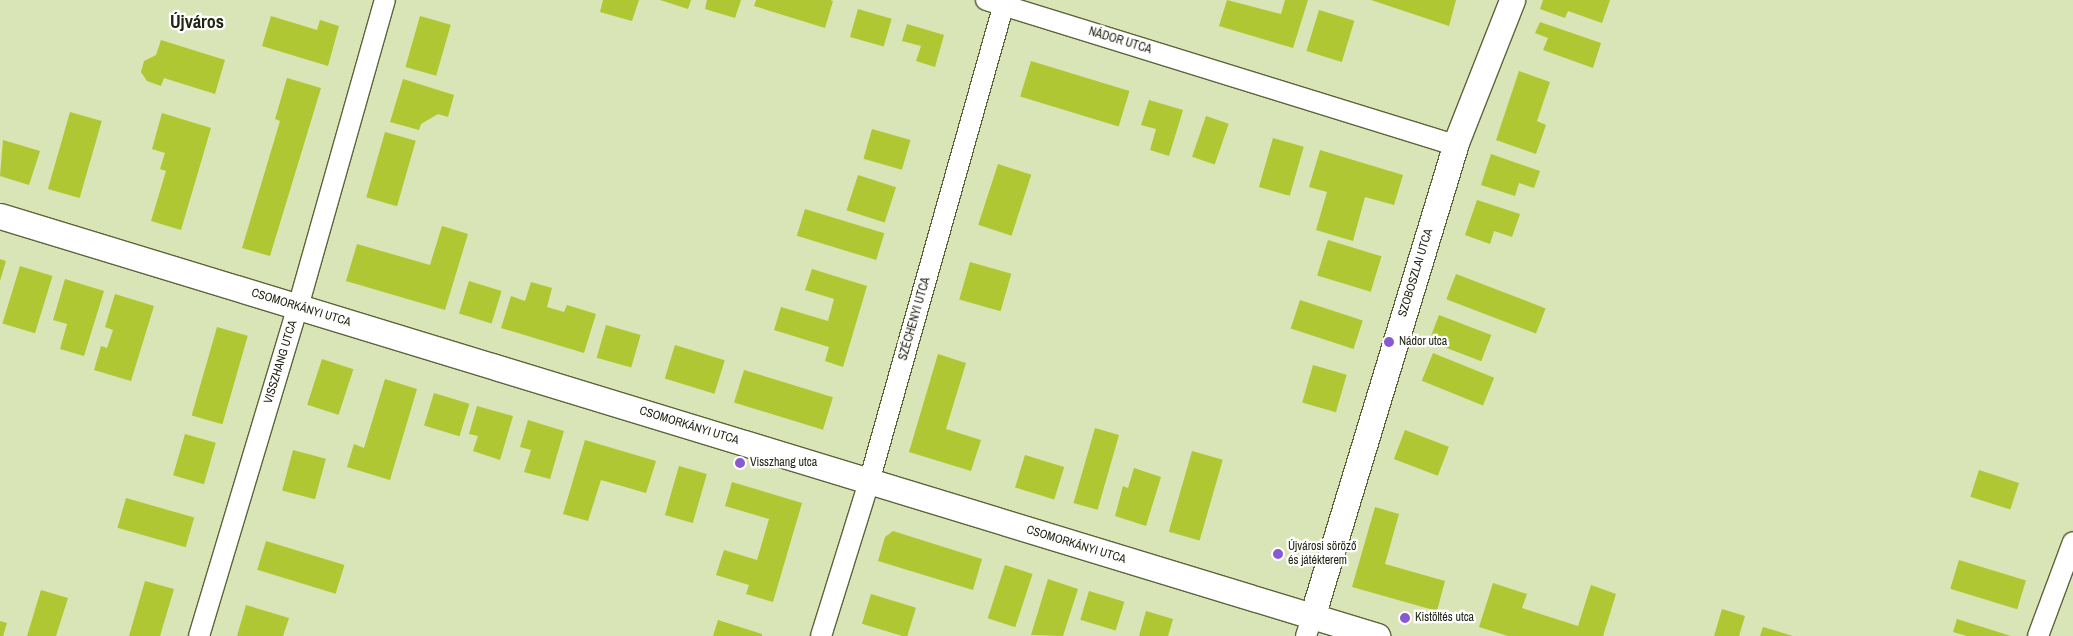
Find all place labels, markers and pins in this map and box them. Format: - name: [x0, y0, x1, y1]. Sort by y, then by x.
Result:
- place label: Nádor utca: [1399, 335, 1447, 349]
- marker: Nádor utca: [1383, 336, 1395, 348]
- place label: Visszhang utca: [750, 456, 817, 470]
- marker: Visszhang utca: [734, 457, 746, 469]
- place label: Újvárosi söröző és játékterem: [1288, 540, 1356, 568]
- marker: Újvárosi söröző és játékterem: [1272, 548, 1284, 560]
- place label: Kistöltés utca: [1415, 611, 1474, 625]
- marker: Kistöltés utca: [1399, 612, 1411, 624]

